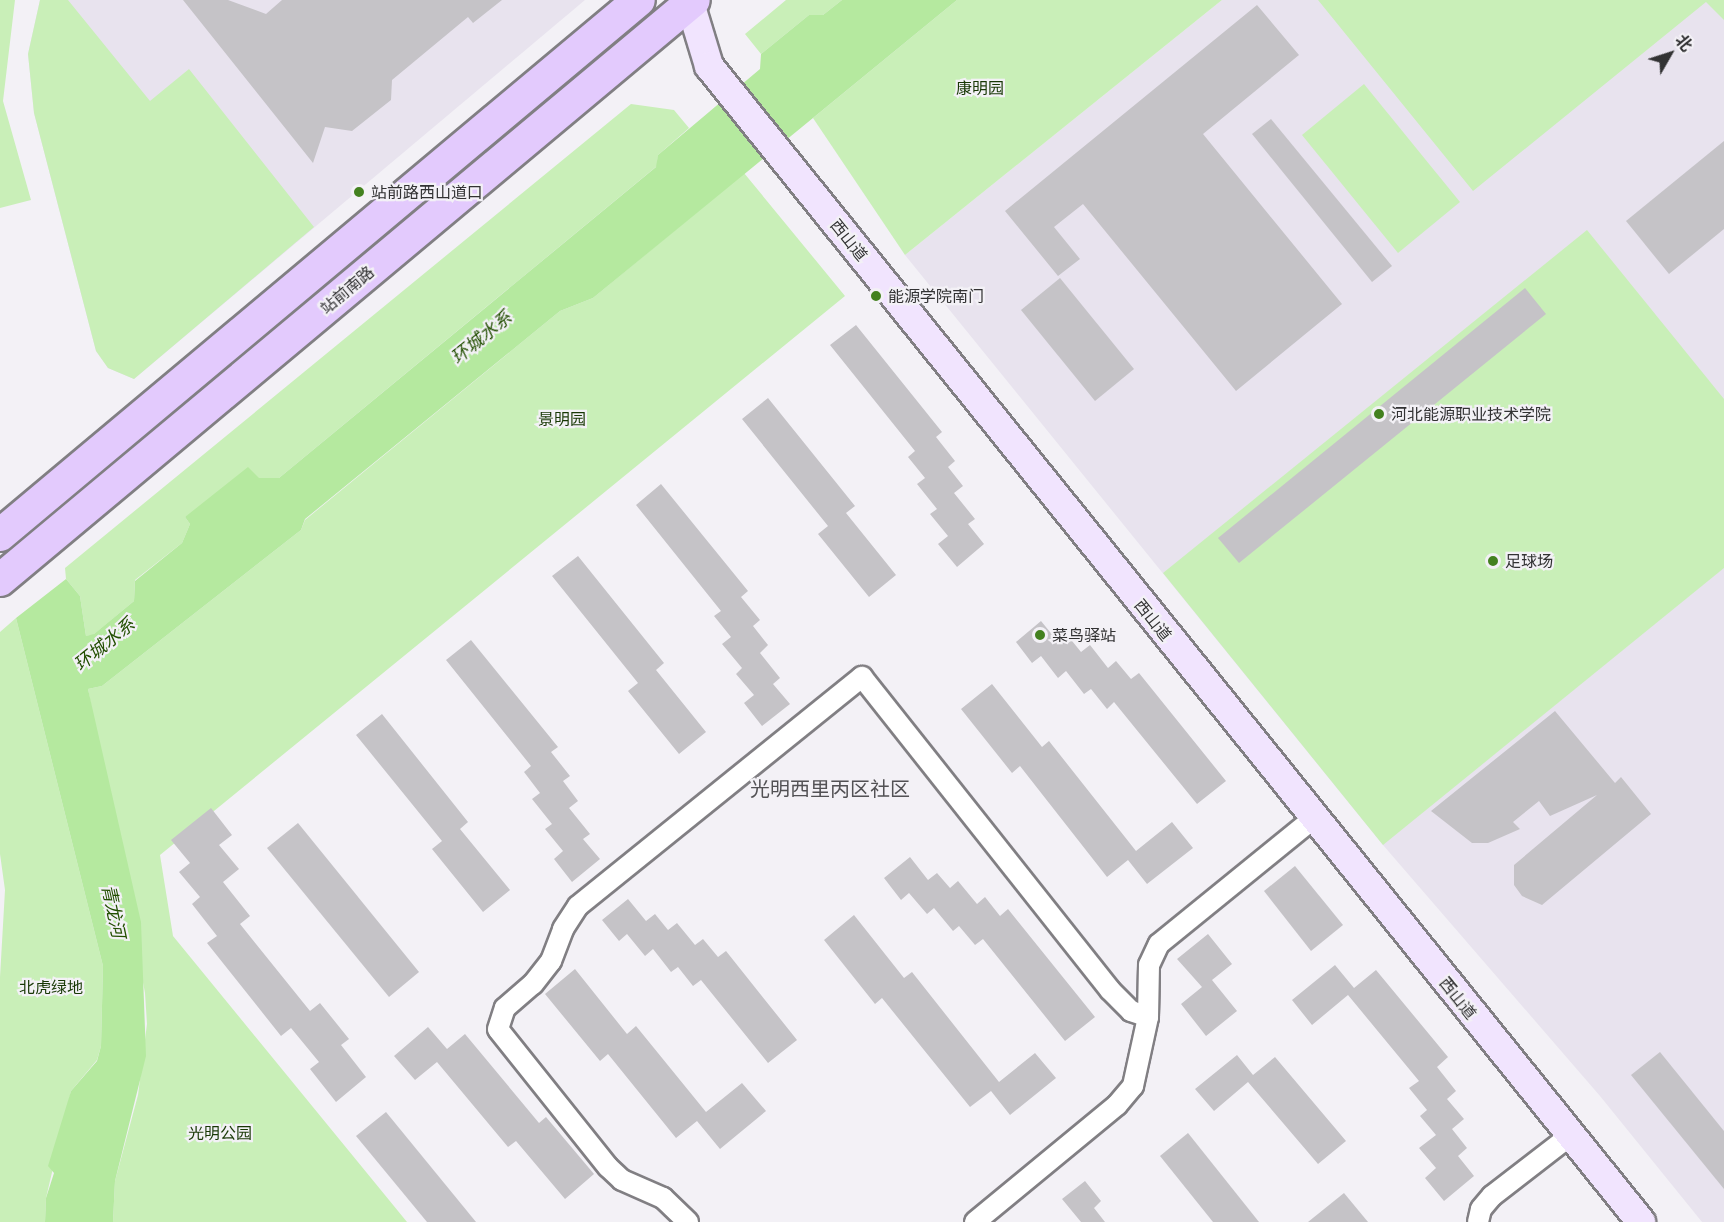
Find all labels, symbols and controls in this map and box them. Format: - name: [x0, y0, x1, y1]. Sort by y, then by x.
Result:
- north arrow: [1640, 24, 1700, 84]
- text: 北: [1672, 30, 1697, 55]
- park label: 康明园: [956, 78, 1004, 98]
- place label: 站前路西山道口: [371, 182, 483, 202]
- marker: 站前路西山道口: [352, 185, 366, 199]
- street label: 西山道: [826, 215, 872, 265]
- street label: 站前南路: [316, 262, 378, 318]
- place label: 能源学院南门: [888, 286, 984, 306]
- marker: 能源学院南门: [869, 289, 883, 303]
- water label: 环城水系: [446, 306, 516, 368]
- place label: 河北能源职业技术学院: [1391, 404, 1551, 424]
- marker: 河北能源职业技术学院: [1372, 407, 1386, 421]
- park label: 景明园: [538, 409, 586, 429]
- place label: 足球场: [1505, 551, 1553, 571]
- marker: 足球场: [1486, 554, 1500, 568]
- street label: 西山道: [1130, 595, 1176, 645]
- water label: 环城水系: [69, 613, 139, 675]
- place label: 菜鸟驿站: [1052, 625, 1116, 645]
- marker: 菜鸟驿站: [1033, 628, 1047, 642]
- district label: 光明西里丙区社区: [750, 776, 910, 800]
- water label: 青龙河: [98, 882, 130, 940]
- street label: 西山道: [1435, 973, 1481, 1023]
- park label: 北虎绿地: [19, 977, 83, 997]
- park label: 光明公园: [188, 1123, 252, 1143]

